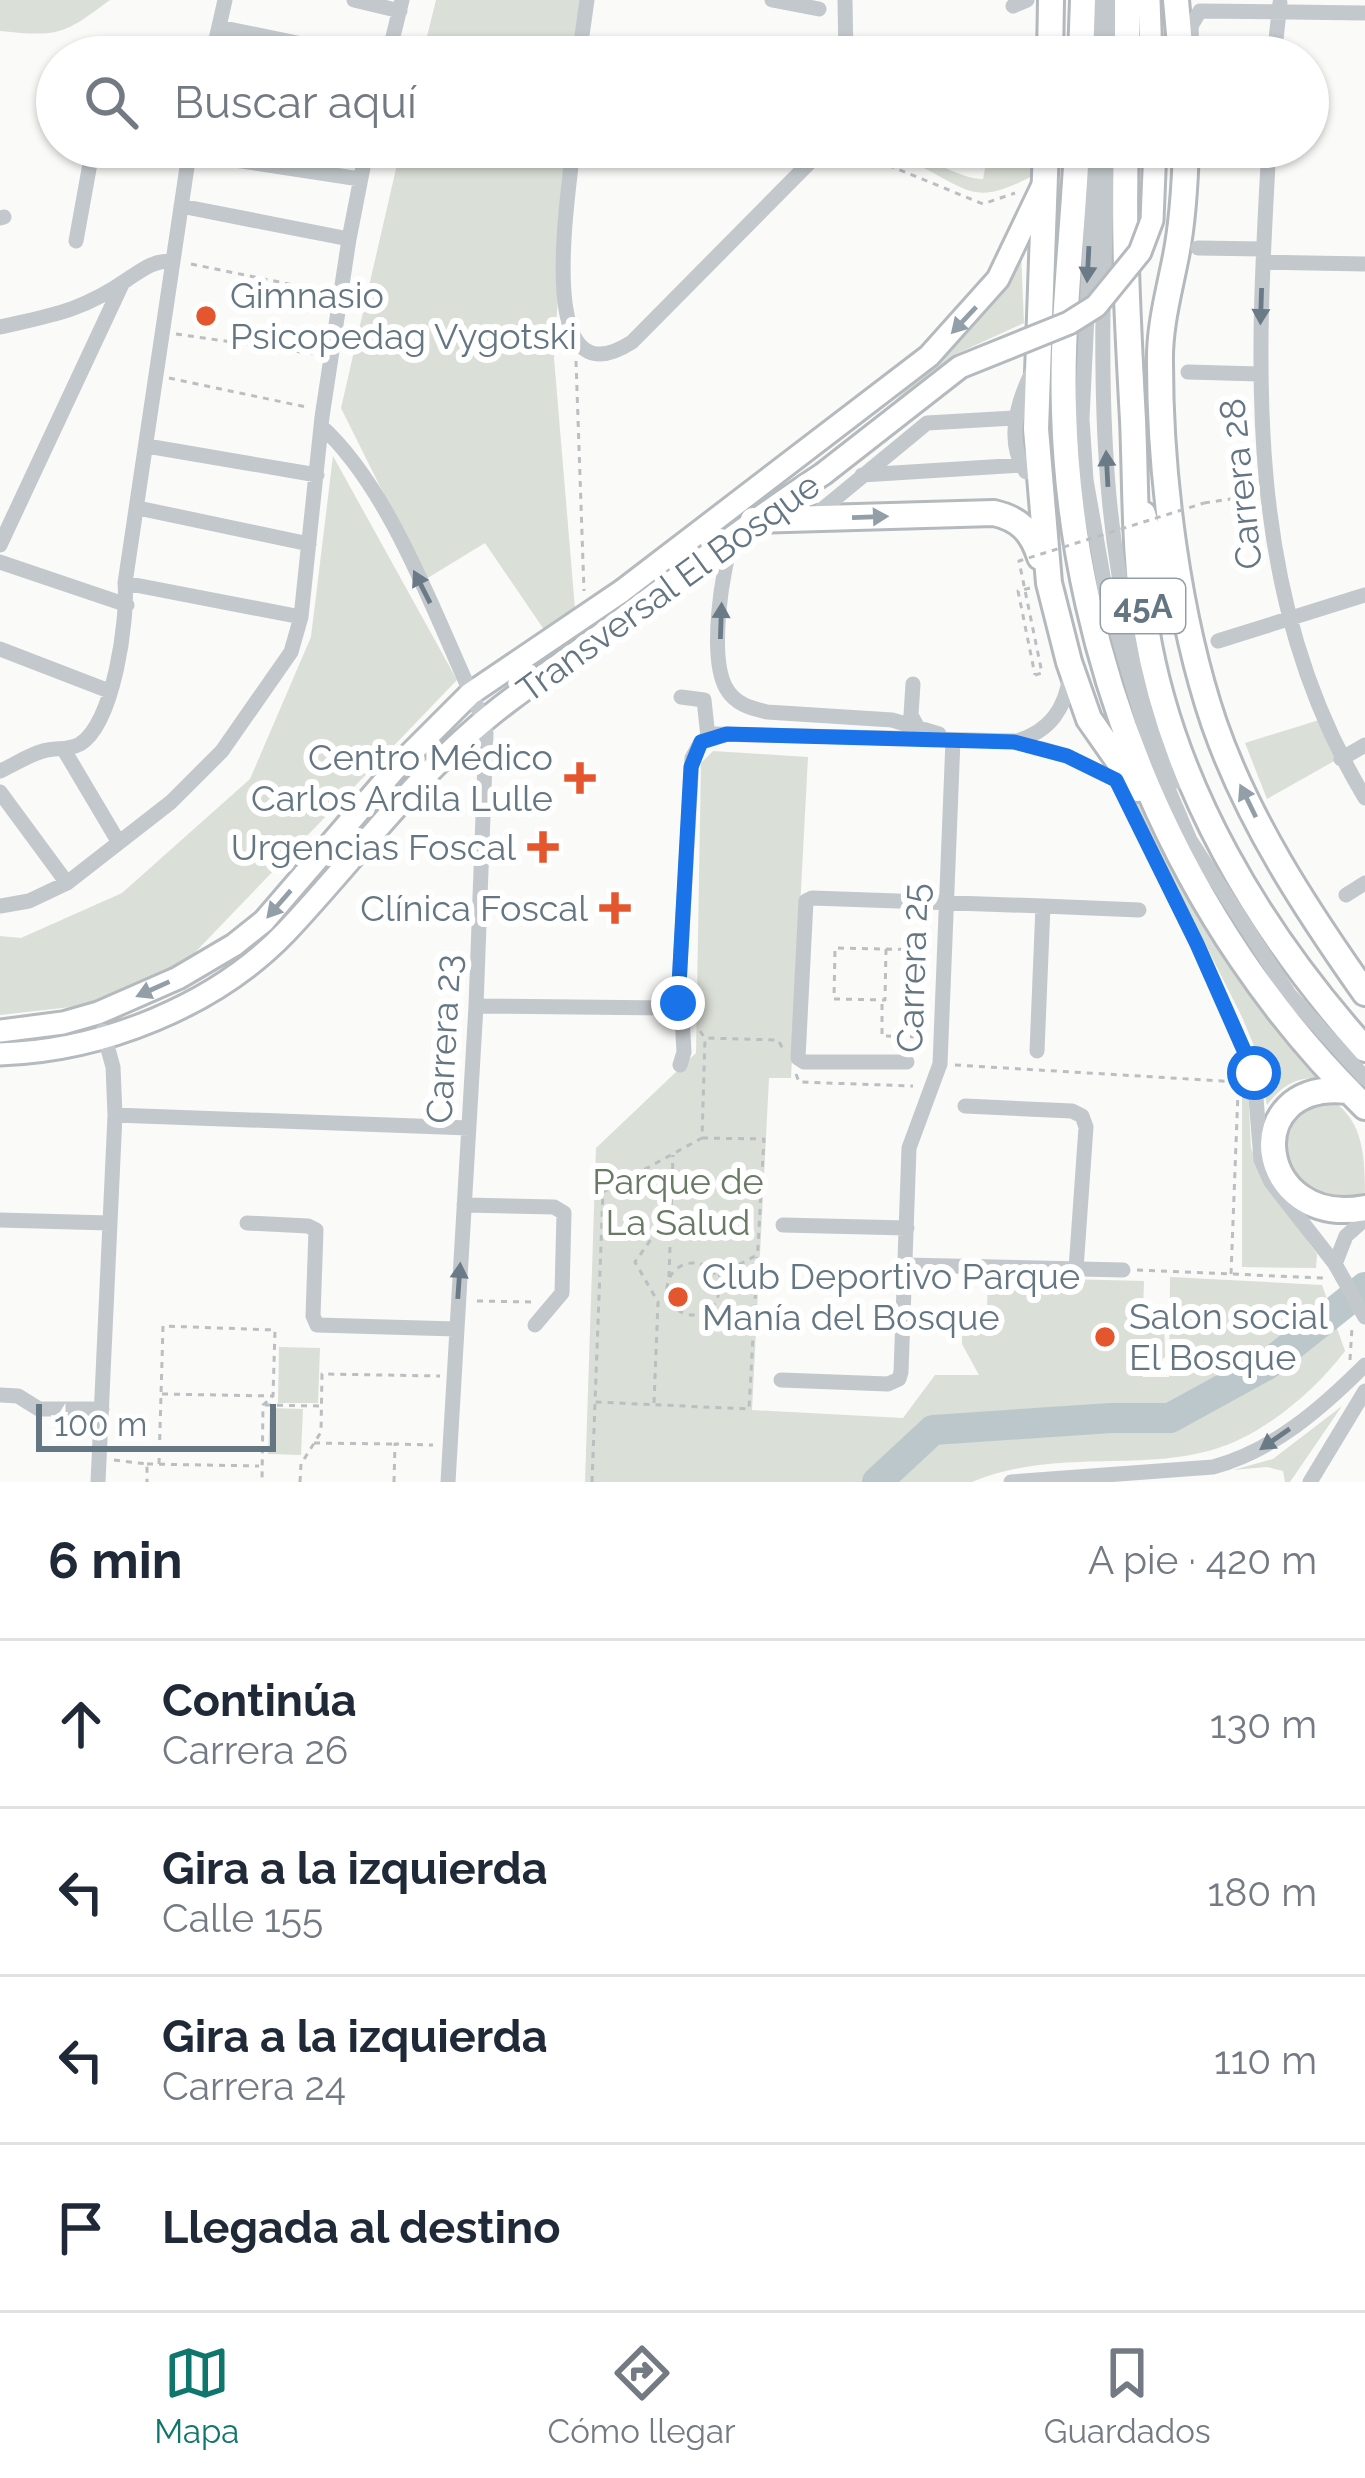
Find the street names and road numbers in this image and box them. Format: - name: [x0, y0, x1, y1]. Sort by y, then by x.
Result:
- street label: Carrera 28: [1210, 396, 1270, 572]
- street label: Transversal El Bosque: [509, 463, 827, 711]
- road number: 45A: [1101, 579, 1185, 633]
- street label: Carrera 25: [888, 882, 936, 1054]
- street label: Carrera 23: [418, 953, 468, 1125]

